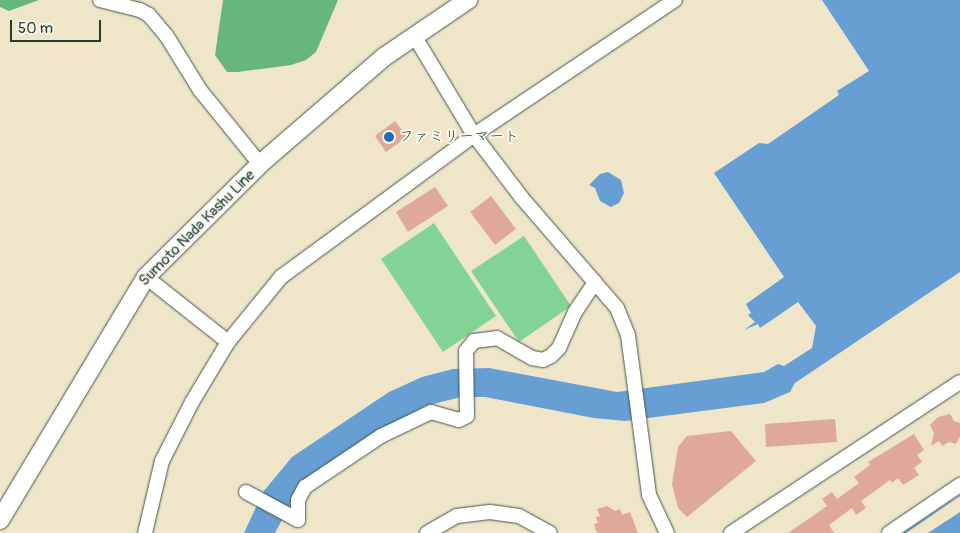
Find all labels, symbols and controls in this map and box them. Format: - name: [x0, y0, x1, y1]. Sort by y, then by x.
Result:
- scale bar: [12, 10, 104, 42]
- text: 50 m: [18, 19, 53, 38]
- place label: ファミリーマート: [399, 128, 519, 146]
- marker: ファミリーマート: [383, 131, 395, 143]
- street label: Sumoto Nada Kashu Line: [135, 166, 259, 290]

